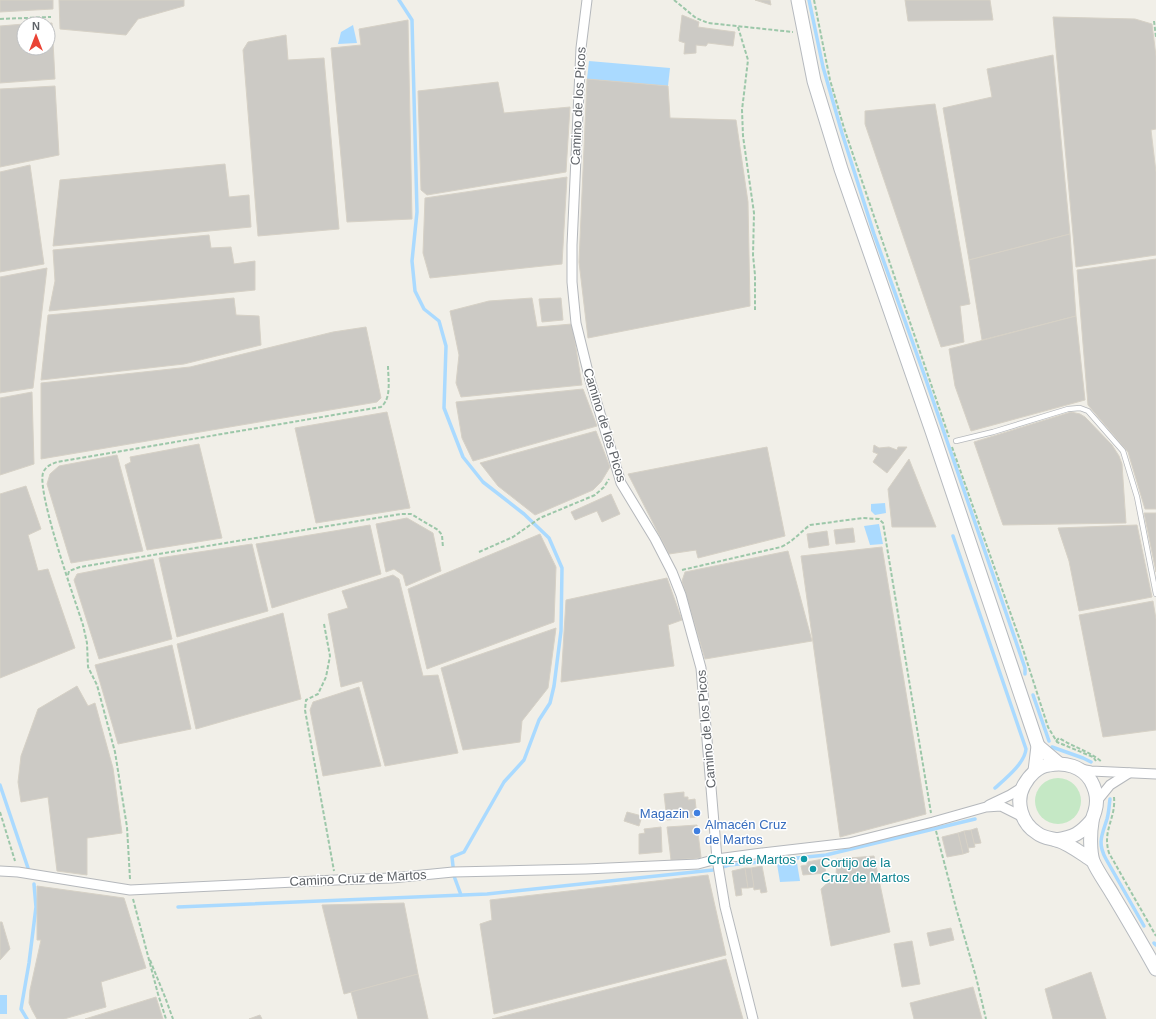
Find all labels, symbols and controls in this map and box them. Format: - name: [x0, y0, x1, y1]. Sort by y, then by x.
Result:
- north arrow: [16, 16, 56, 56]
- text: N: [32, 20, 40, 32]
- street label: Camino de los Picos: [567, 46, 589, 166]
- street label: Camino de los Picos: [581, 366, 630, 484]
- street label: Camino de los Picos: [693, 669, 719, 789]
- place label: Magazin: [640, 806, 689, 821]
- marker: Magazin: [692, 808, 702, 818]
- place label: Almacén Cruz de Martos: [705, 817, 787, 847]
- marker: Almacén Cruz de Martos: [692, 826, 702, 836]
- place label: Cruz de Martos: [707, 852, 796, 867]
- marker: Cruz de Martos: [799, 854, 809, 864]
- place label: Cortijo de la Cruz de Martos: [821, 855, 910, 885]
- marker: Cortijo de la Cruz de Martos: [808, 864, 818, 874]
- street label: Camino Cruz de Martos: [289, 867, 427, 889]

